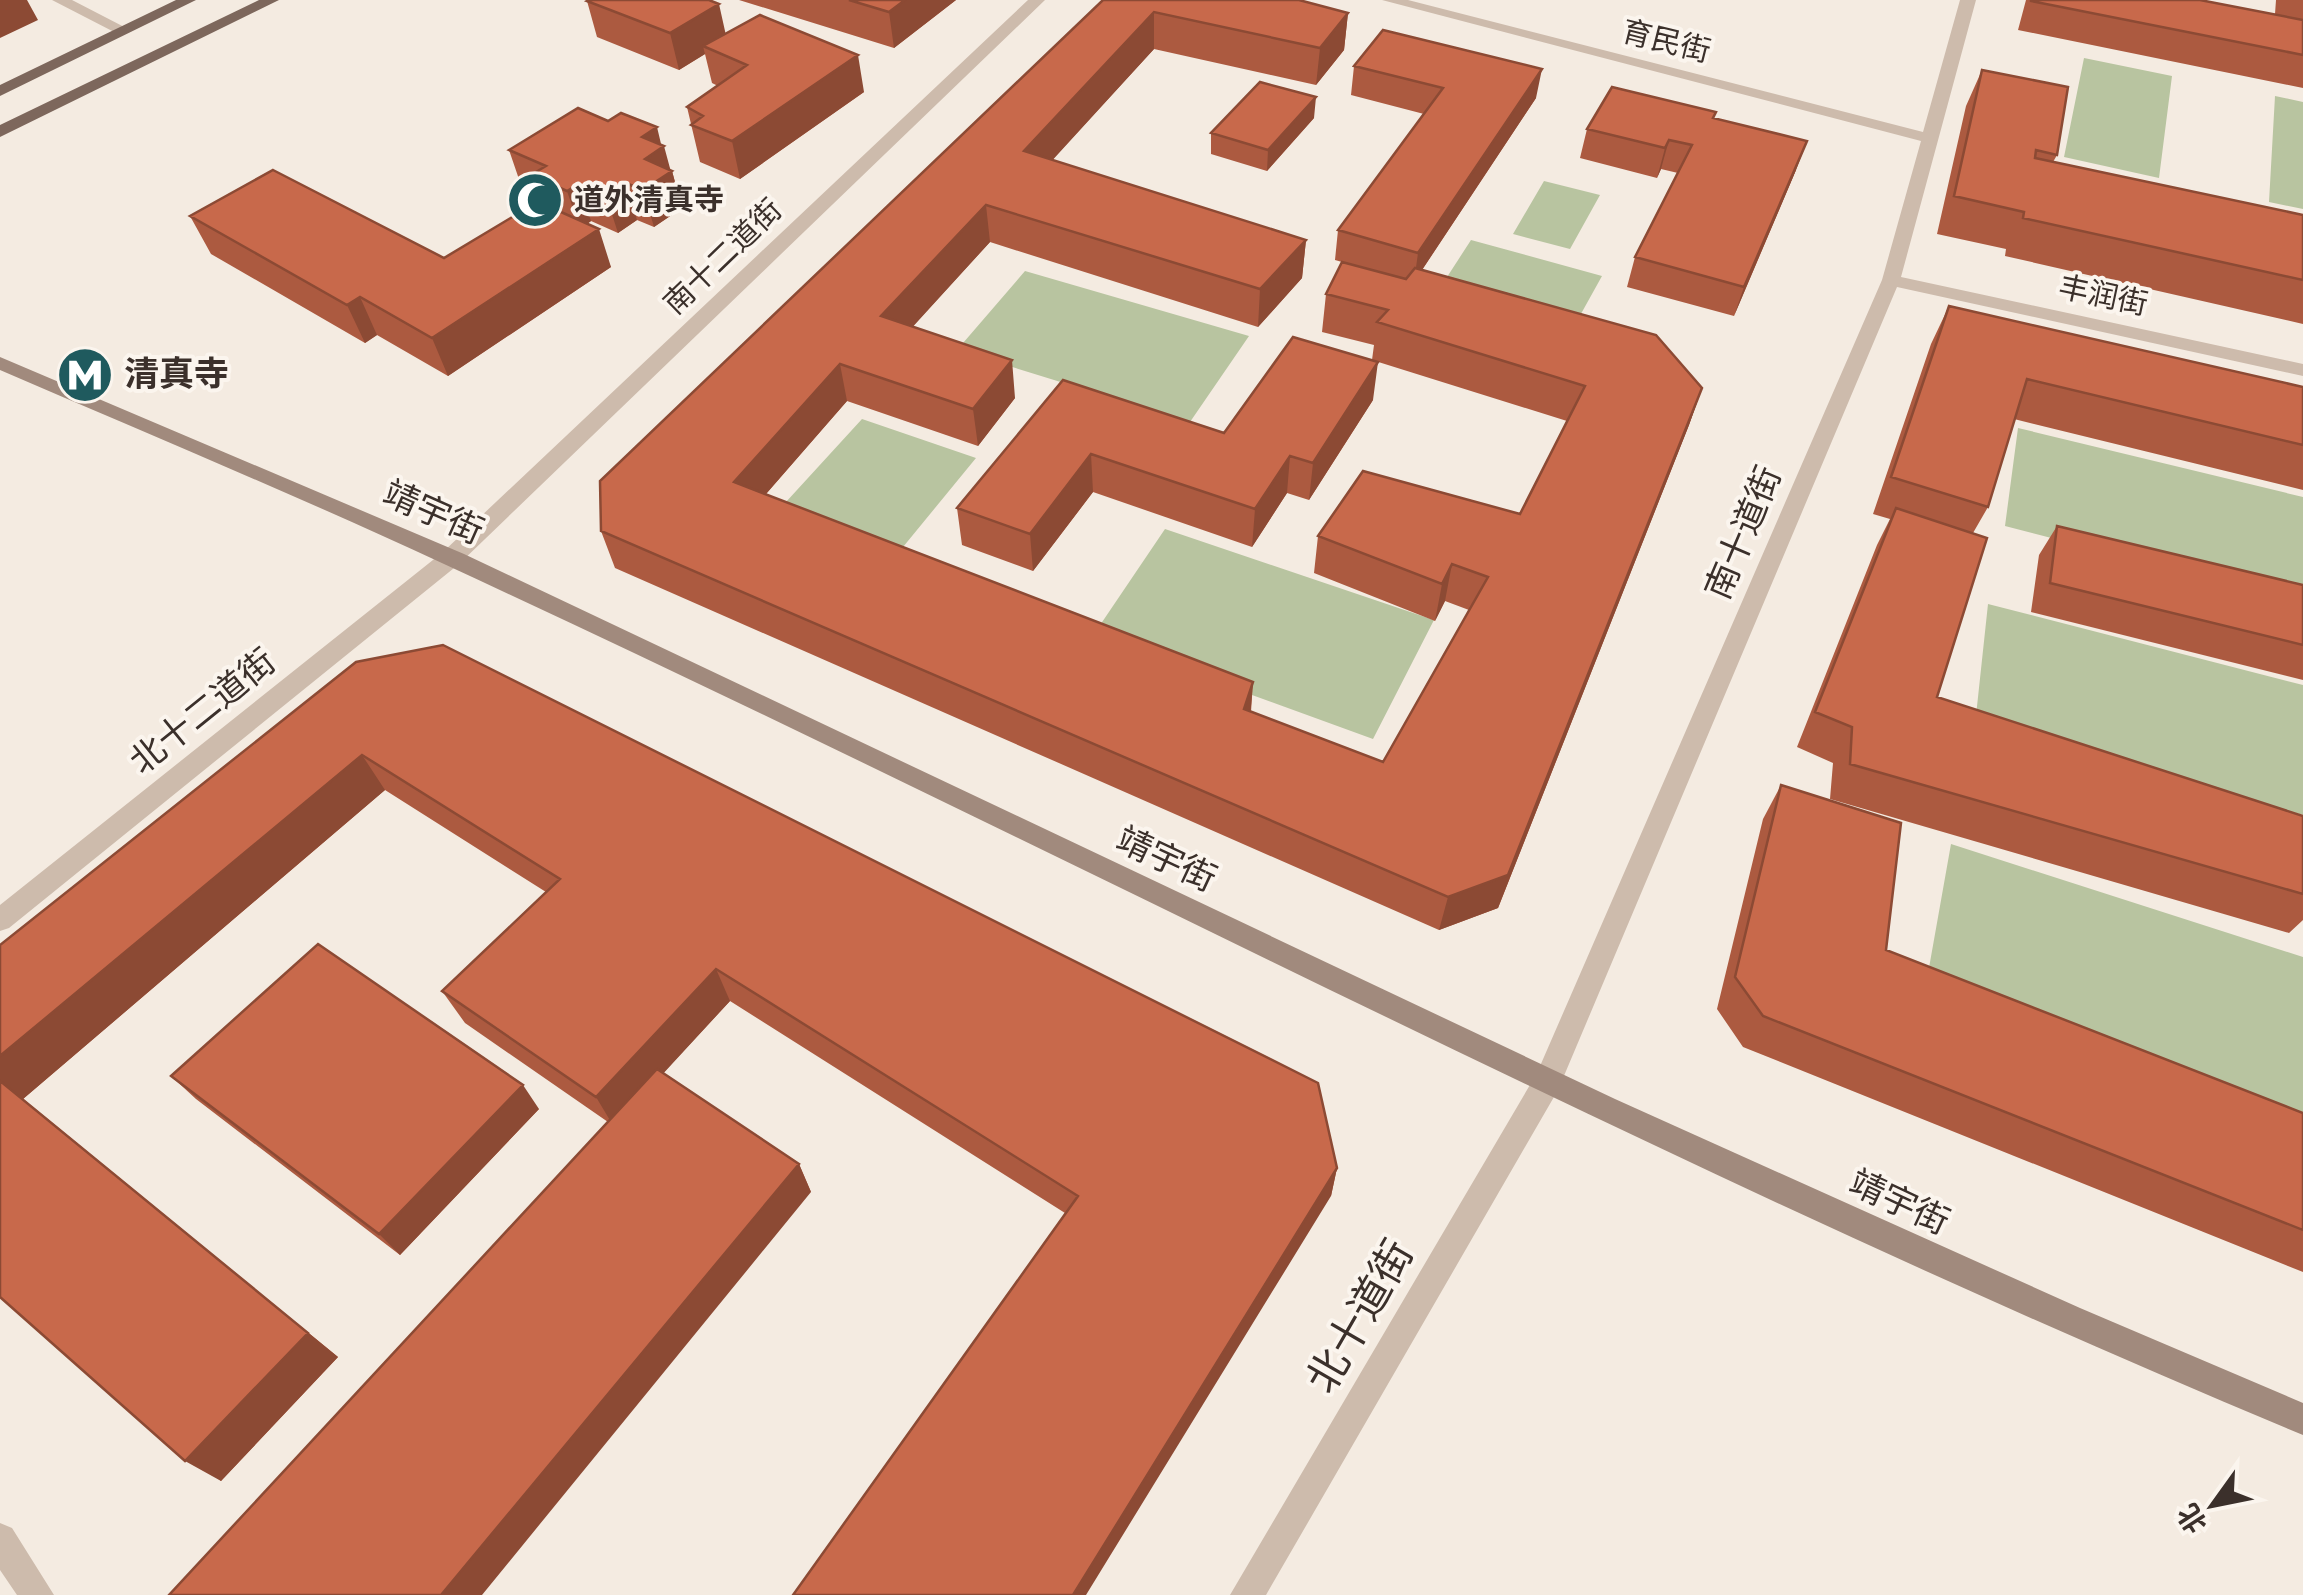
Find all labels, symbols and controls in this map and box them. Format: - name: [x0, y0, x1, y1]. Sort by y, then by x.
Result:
- street label: 育民街: [1617, 10, 1715, 74]
- mosque icon: 道外清真寺: [505, 170, 565, 230]
- place label: 道外清真寺: [574, 179, 724, 222]
- street label: 南十二道街: [654, 189, 792, 325]
- street label: 丰润街: [2055, 266, 2151, 326]
- metro station icon: 清真寺: [55, 345, 115, 405]
- place label: 清真寺: [124, 350, 229, 400]
- street label: 南十道街: [1694, 459, 1794, 607]
- street label: 靖宇街: [375, 469, 491, 557]
- street label: 北十二道街: [119, 638, 287, 786]
- street label: 靖宇街: [1108, 815, 1224, 905]
- street label: 靖宇街: [1841, 1158, 1957, 1248]
- street label: 北十道街: [1293, 1229, 1429, 1405]
- north arrow: [2163, 1455, 2263, 1555]
- text: 北: [2168, 1495, 2217, 1541]

